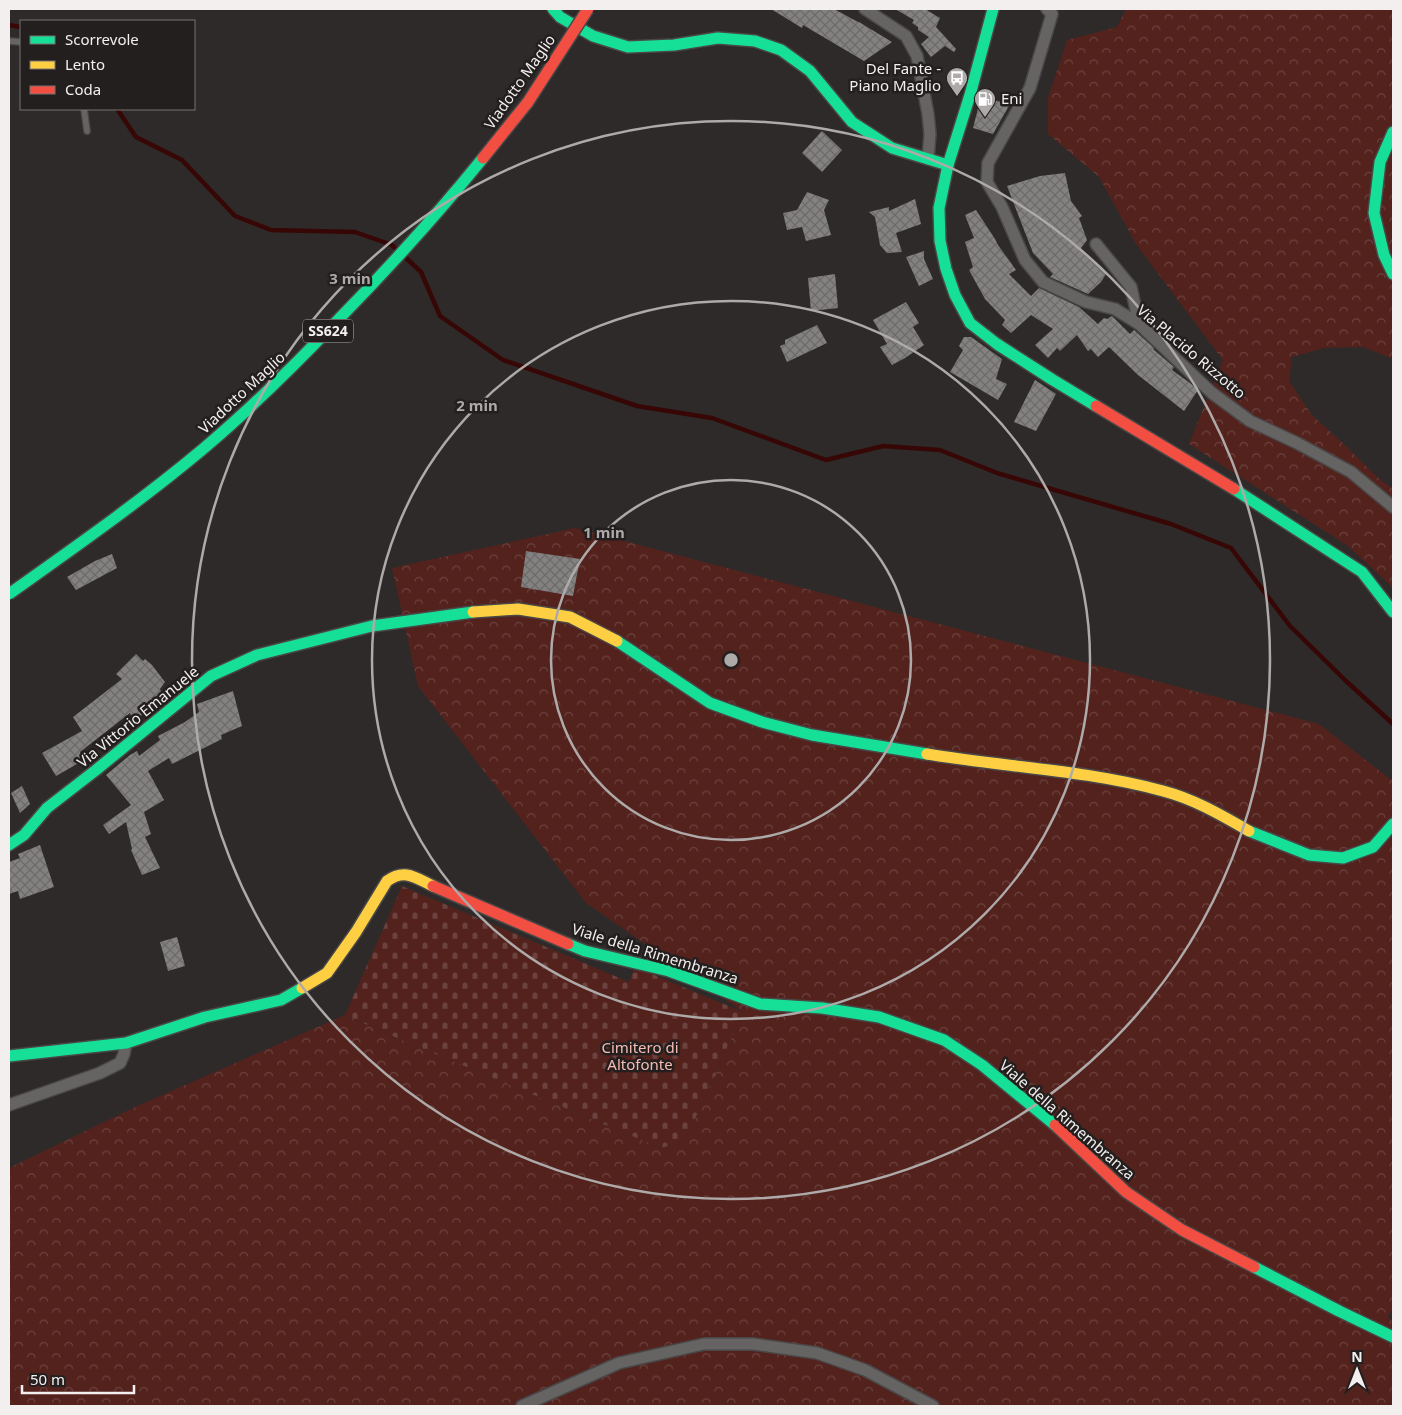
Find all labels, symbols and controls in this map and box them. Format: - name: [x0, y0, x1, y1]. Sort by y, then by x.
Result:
- legend: [20, 20, 195, 110]
- text: Scorrevole: [65, 29, 139, 49]
- street label: Viadotto Maglio: [479, 30, 559, 133]
- text: Lento: [65, 54, 105, 74]
- place label: Del Fante - Piano Maglio: [849, 58, 941, 95]
- bus stop icon: Del Fante - Piano Maglio: [945, 66, 969, 97]
- text: Coda: [65, 79, 101, 99]
- fuel station icon: Eni: [973, 87, 997, 118]
- place label: Eni: [1001, 88, 1022, 108]
- text: 3 min: [329, 268, 371, 288]
- street label: Via Placido Rizzotto: [1133, 300, 1250, 403]
- road number: SS624: [303, 320, 353, 342]
- street label: Viadotto Maglio: [194, 347, 289, 438]
- text: 2 min: [456, 395, 498, 415]
- text: 1 min: [583, 522, 625, 542]
- centre of rings: [722, 651, 740, 669]
- street label: Via Vittorio Emanuele: [72, 661, 202, 772]
- street label: Viale della Rimembranza: [570, 918, 741, 988]
- park label: Cimitero di Altofonte: [601, 1037, 679, 1074]
- street label: Viale della Rimembranza: [996, 1055, 1140, 1184]
- north arrow: [1332, 1345, 1382, 1395]
- text: N: [1351, 1347, 1363, 1366]
- scale bar: [22, 1362, 135, 1394]
- text: 50 m: [30, 1369, 65, 1389]

